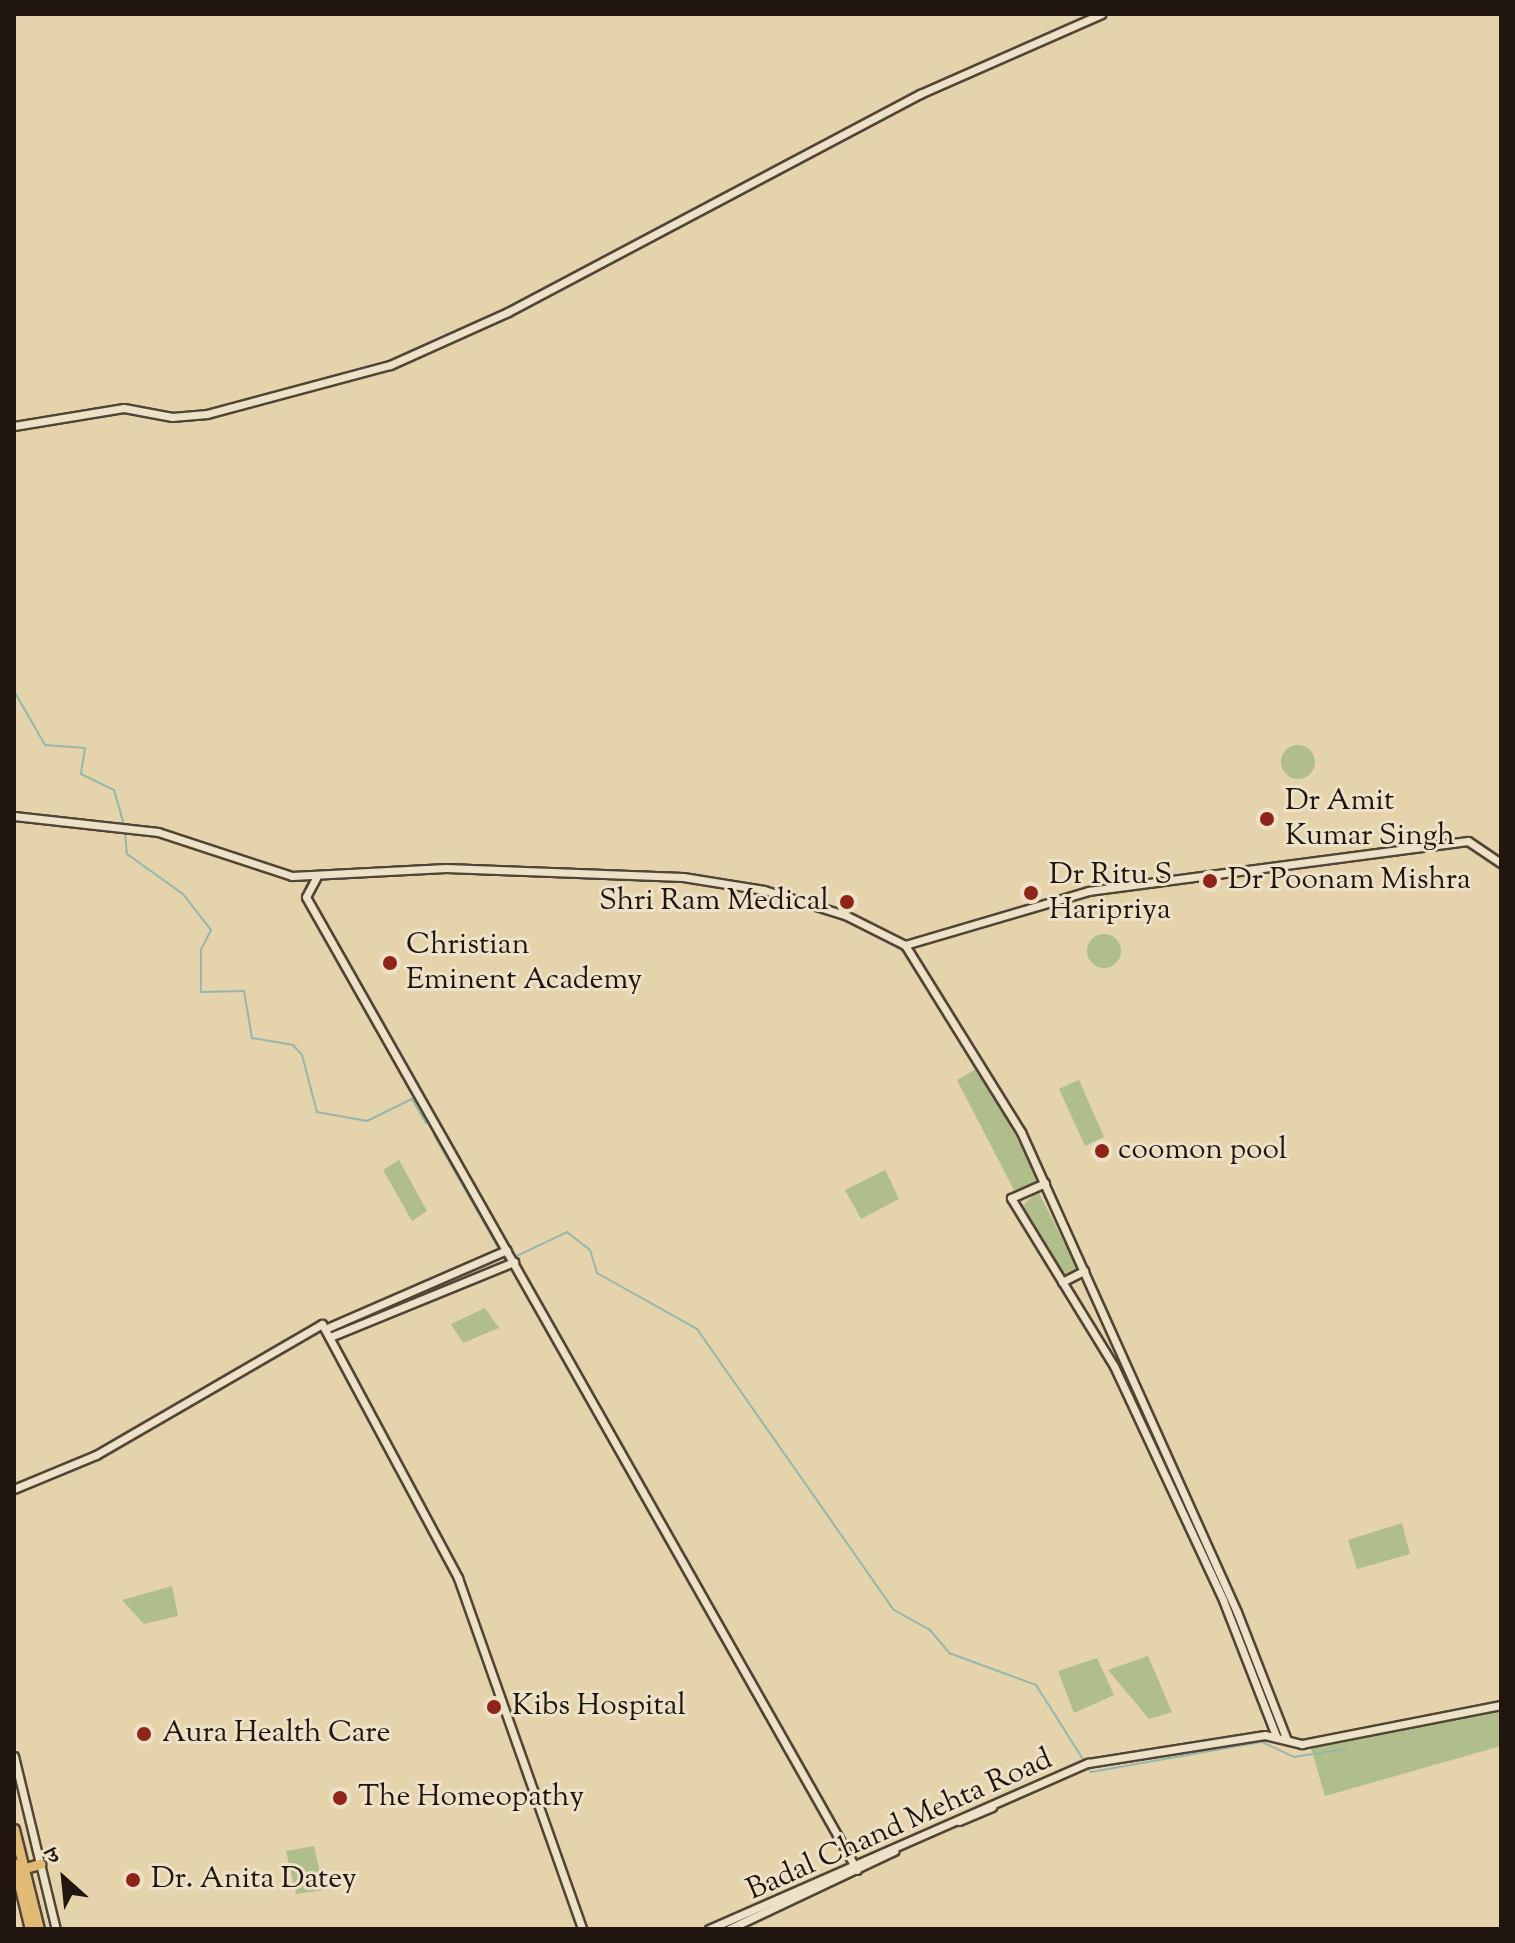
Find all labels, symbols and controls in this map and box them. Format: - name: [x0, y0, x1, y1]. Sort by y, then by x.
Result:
- place label: Dr Amit Kumar Singh: [1285, 784, 1455, 854]
- marker: Dr Amit Kumar Singh: [1256, 808, 1278, 830]
- place label: Dr Ritu S Haripriya: [1049, 858, 1172, 928]
- place label: Dr Poonam Mishra: [1228, 863, 1471, 899]
- marker: Dr Poonam Mishra: [1199, 870, 1221, 892]
- marker: Dr Ritu S Haripriya: [1020, 882, 1042, 904]
- place label: Shri Ram Medical: [599, 884, 829, 920]
- marker: Shri Ram Medical: [836, 891, 858, 913]
- place label: Christian Eminent Academy: [406, 928, 642, 998]
- marker: Christian Eminent Academy: [381, 954, 399, 972]
- place label: coomon pool: [1118, 1133, 1287, 1169]
- marker: coomon pool: [1093, 1142, 1111, 1160]
- place label: Kibs Hospital: [512, 1689, 686, 1725]
- marker: Kibs Hospital: [483, 1696, 505, 1718]
- place label: Aura Health Care: [162, 1716, 390, 1752]
- marker: Aura Health Care: [133, 1723, 155, 1745]
- street label: Badal Chand Mehta Road: [742, 1742, 1058, 1910]
- place label: The Homeopathy: [358, 1780, 584, 1816]
- marker: The Homeopathy: [329, 1787, 351, 1809]
- north arrow: [24, 1839, 104, 1919]
- text: उ: [41, 1841, 65, 1874]
- place label: Dr. Anita Datey: [151, 1862, 357, 1898]
- marker: Dr. Anita Datey: [122, 1869, 144, 1891]

